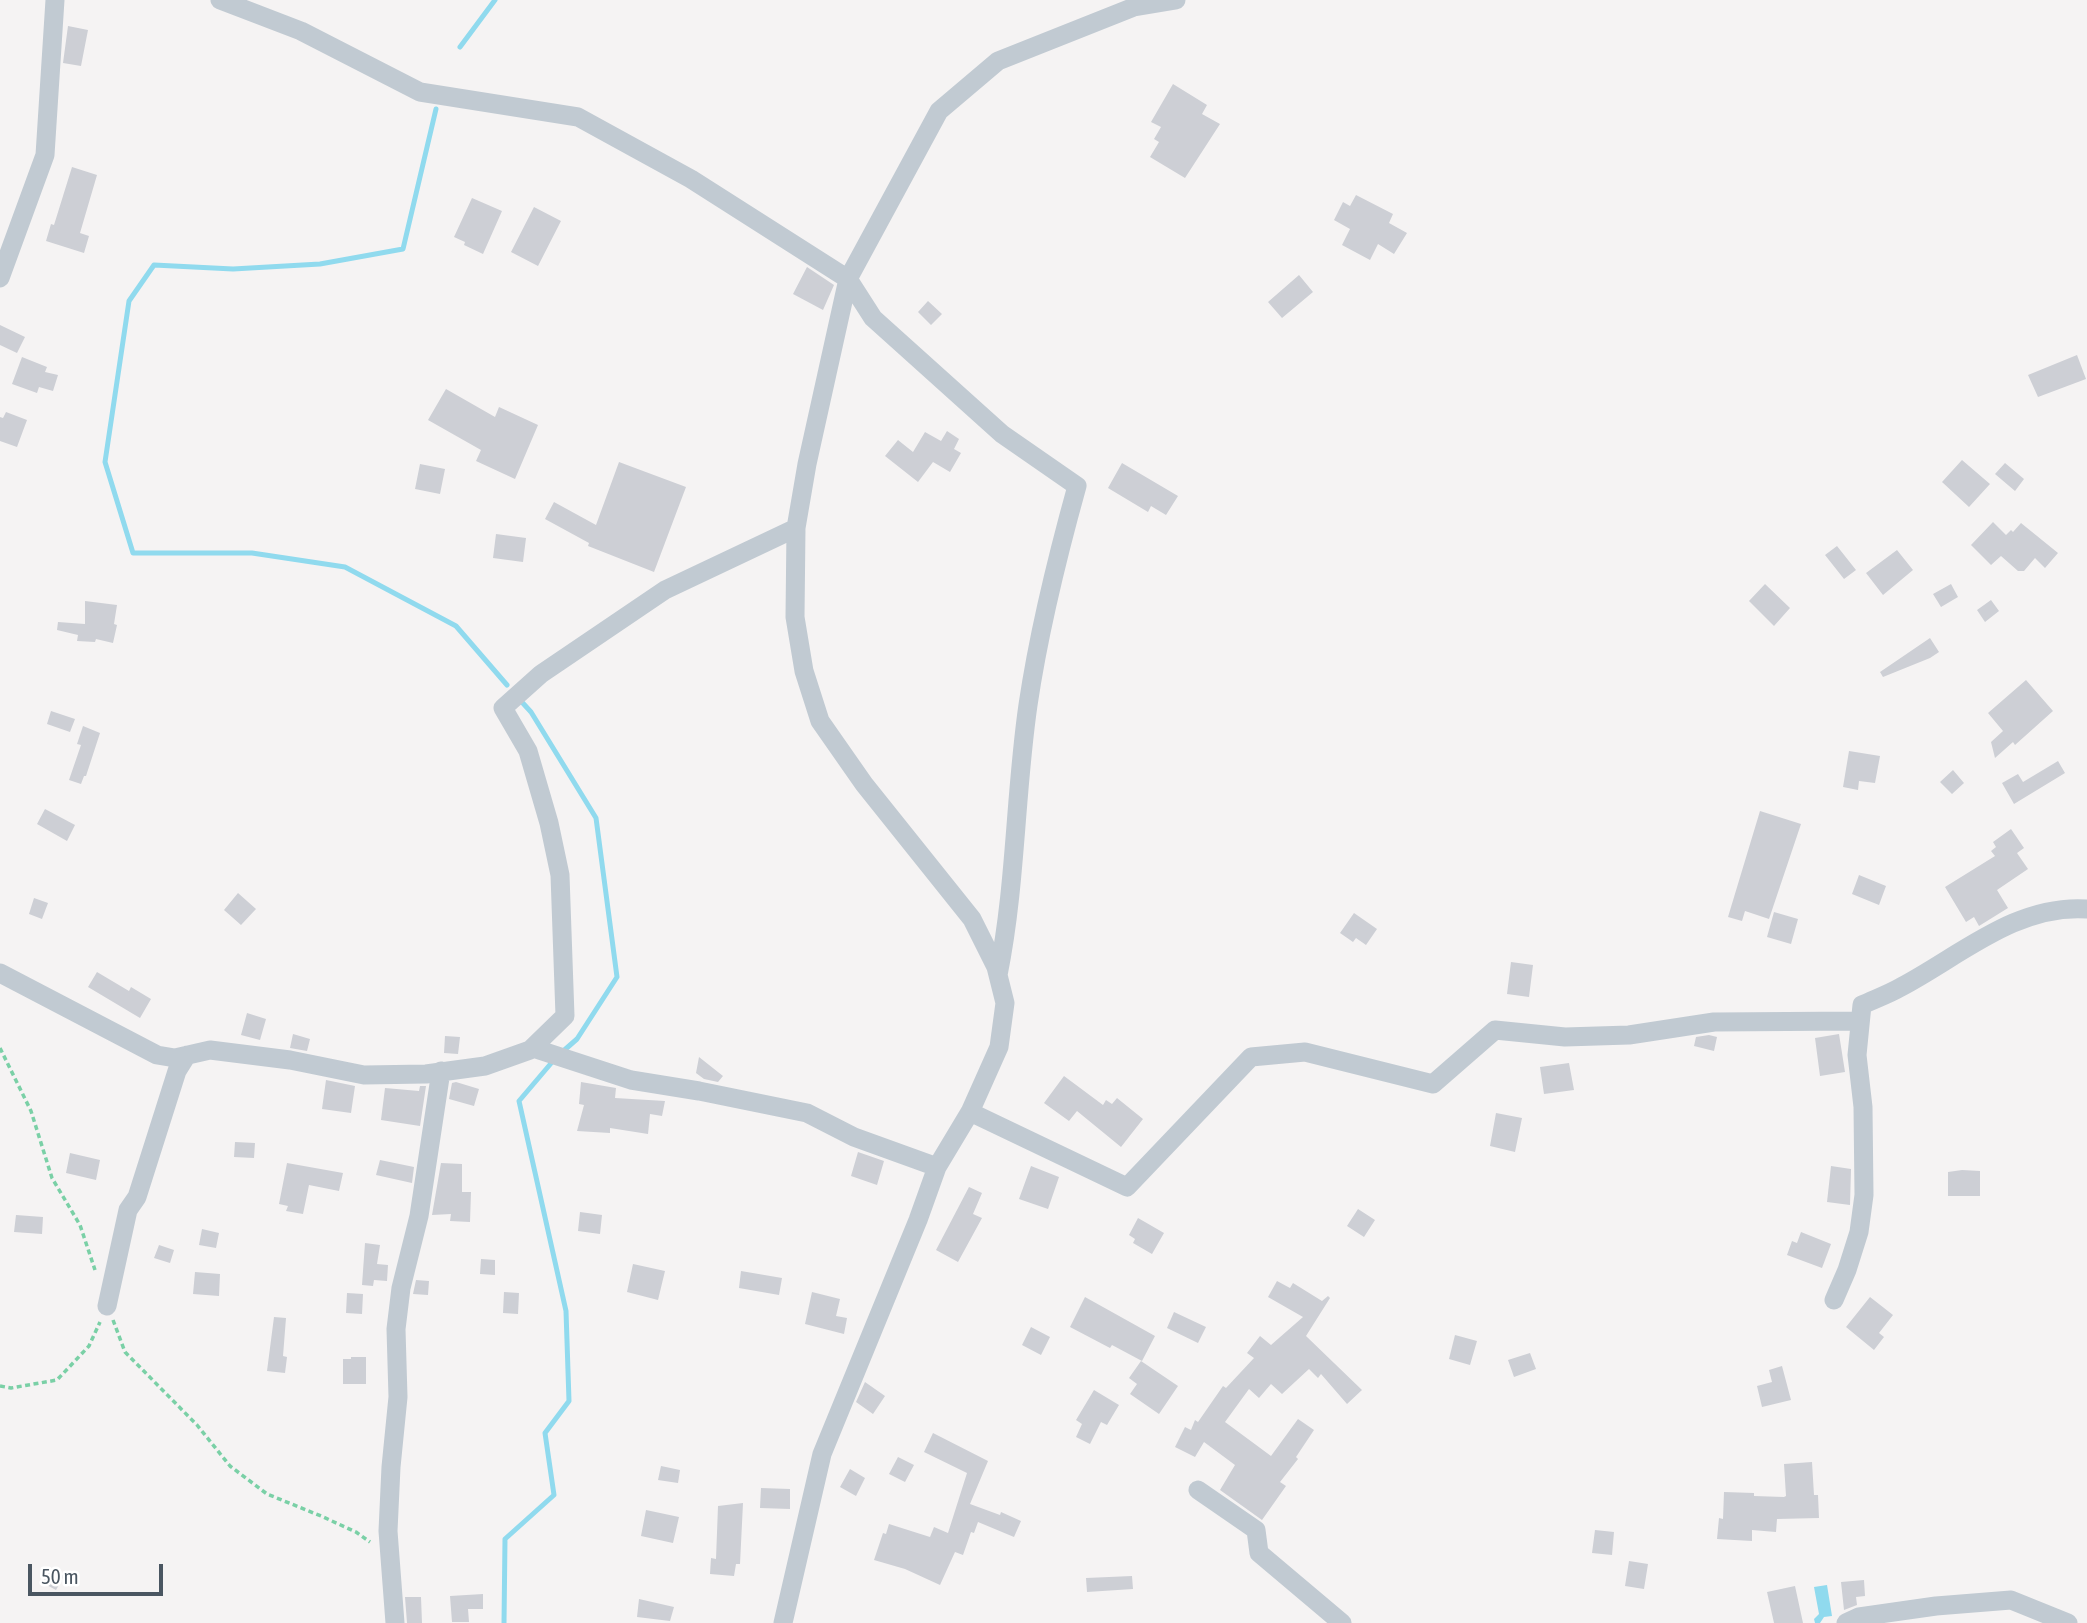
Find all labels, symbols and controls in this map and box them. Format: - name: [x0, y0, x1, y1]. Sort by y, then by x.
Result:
- scale bar: [32, 1550, 166, 1594]
- text: 50 m: [41, 1564, 79, 1588]

